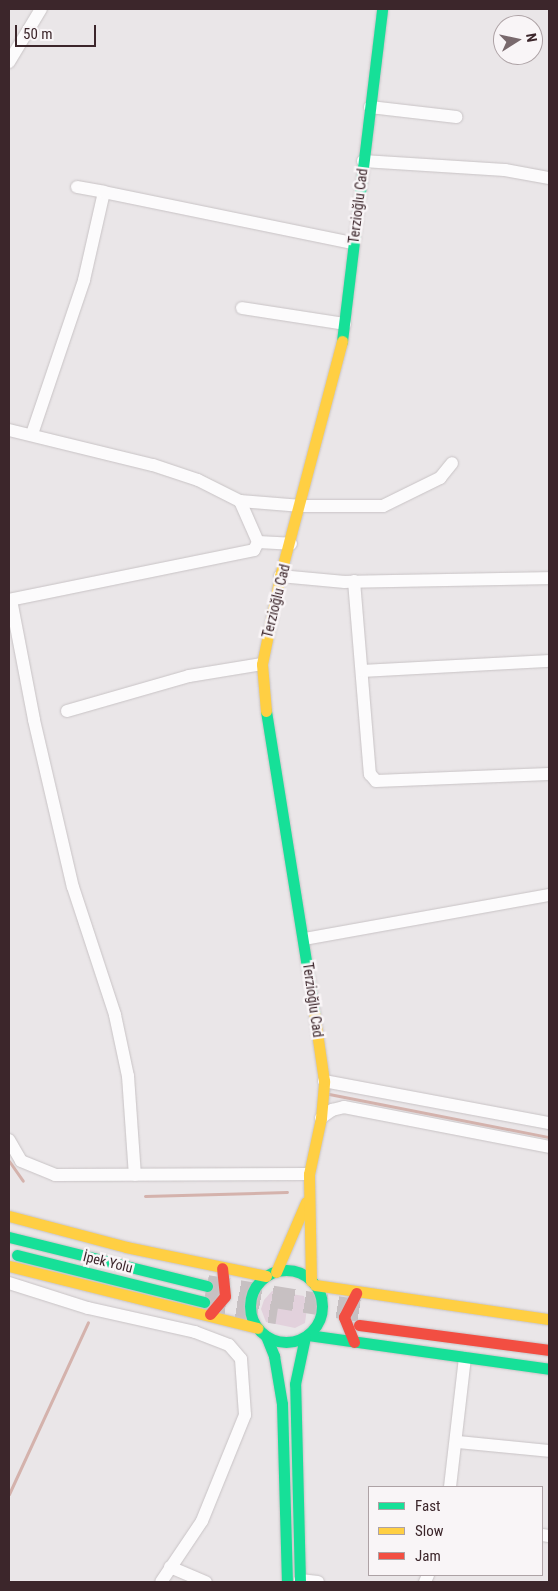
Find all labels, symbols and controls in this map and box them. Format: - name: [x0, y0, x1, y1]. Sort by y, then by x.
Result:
- scale bar: [18, 15, 99, 47]
- north arrow: [493, 15, 543, 65]
- text: 50 m: [23, 25, 53, 43]
- text: N: [523, 32, 540, 43]
- street label: Terzioğlu Cad: [345, 168, 371, 244]
- street label: Terzioğlu Cad: [259, 562, 293, 640]
- street label: Terzioğlu Cad: [299, 961, 327, 1039]
- street label: İpek Yolu: [82, 1248, 134, 1276]
- legend: [368, 1486, 543, 1576]
- text: Fast: [415, 1497, 440, 1515]
- text: Slow: [415, 1522, 444, 1540]
- text: Jam: [415, 1547, 441, 1565]

